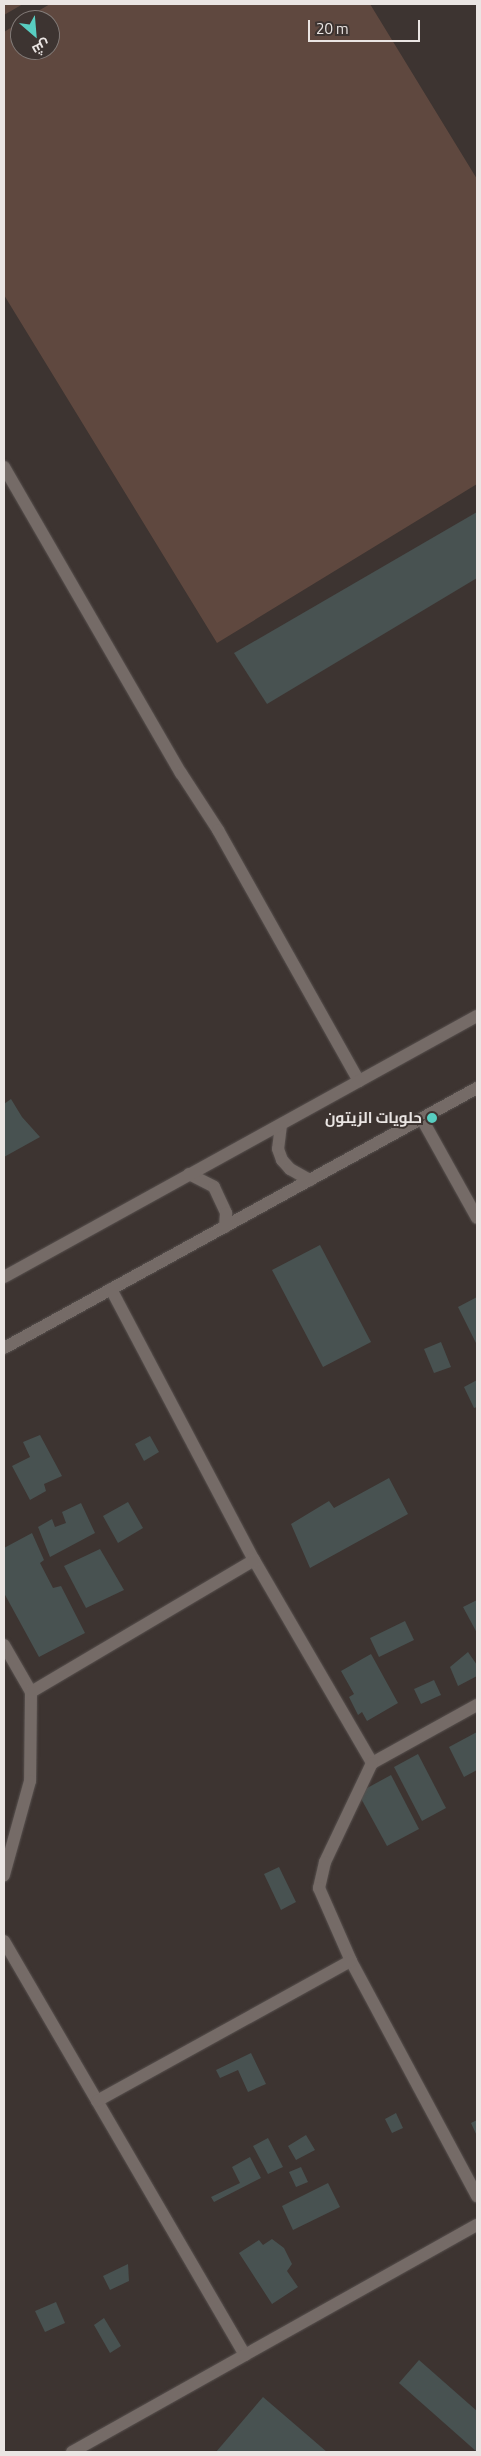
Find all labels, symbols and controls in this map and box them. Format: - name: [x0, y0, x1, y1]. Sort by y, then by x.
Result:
- north arrow: [10, 10, 60, 60]
- scale bar: [311, 10, 424, 42]
- text: 20 m: [316, 17, 349, 40]
- text: ش: [29, 34, 54, 61]
- place label: حلويات الزيتون: [325, 1109, 422, 1127]
- marker: حلويات الزيتون: [426, 1112, 438, 1124]

